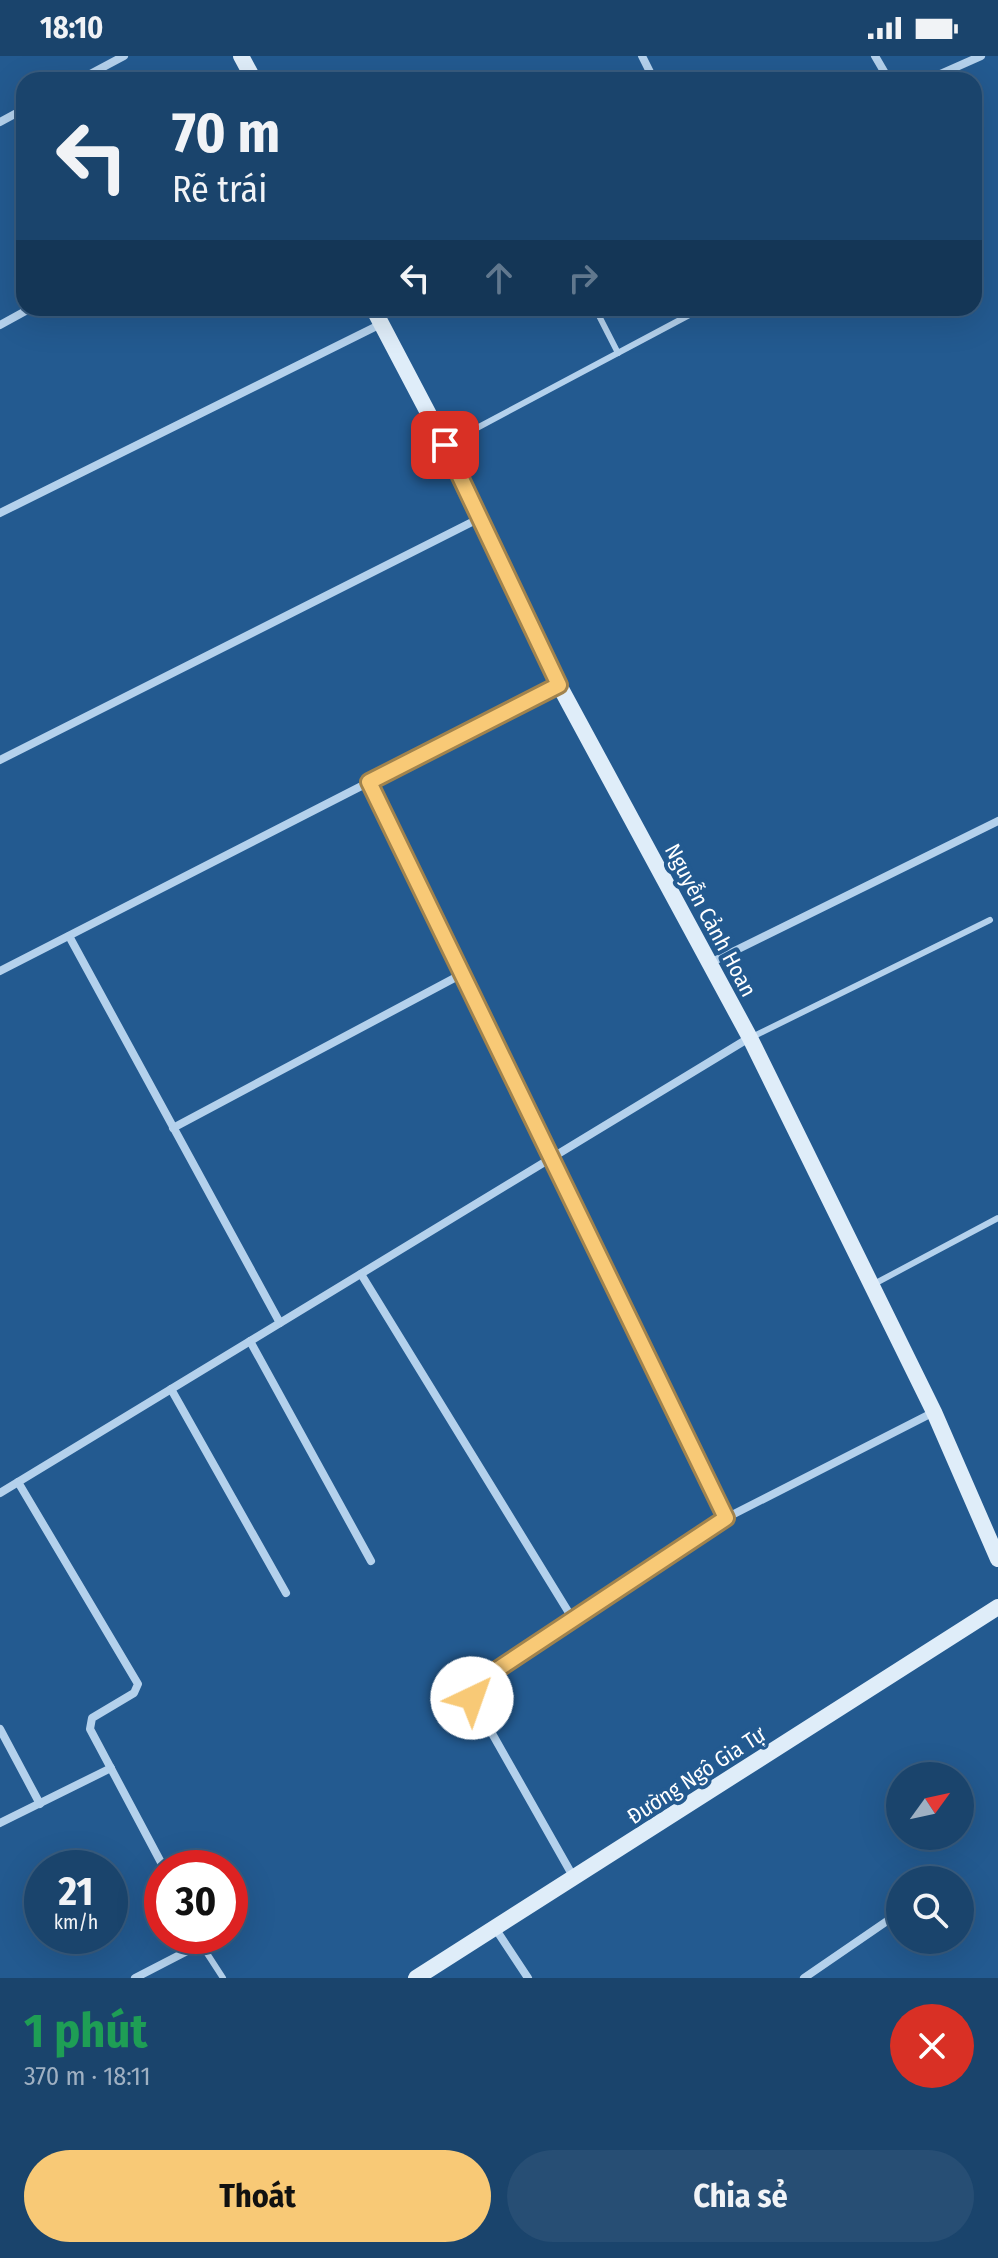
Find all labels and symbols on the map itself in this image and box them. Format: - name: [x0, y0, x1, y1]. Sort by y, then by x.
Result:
- pin: [411, 411, 479, 479]
- street label: Nguyễn Cảnh Hoan: [659, 839, 762, 1001]
- position arrow: [430, 1656, 514, 1740]
- street label: Đường Ngô Gia Tự: [622, 1720, 771, 1830]
- north arrow: [886, 1762, 974, 1850]
- speed limit sign: 30: [144, 1850, 248, 1954]

